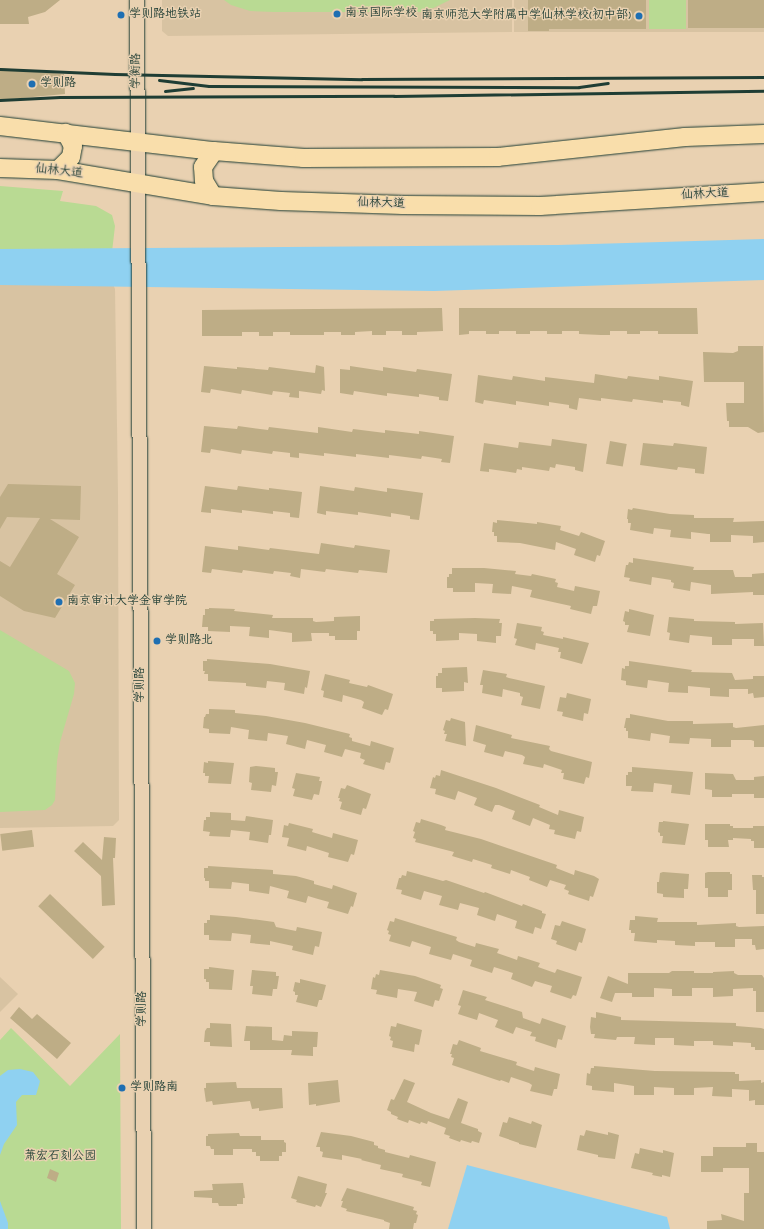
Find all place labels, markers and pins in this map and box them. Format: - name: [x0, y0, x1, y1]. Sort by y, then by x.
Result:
- place label: 南京国际学校: [345, 7, 417, 21]
- place label: 学则路地铁站: [129, 8, 201, 22]
- marker: 南京国际学校: [332, 9, 342, 19]
- place label: 南京师范大学附属中学仙林学校(初中部): [421, 9, 631, 23]
- marker: 学则路地铁站: [116, 10, 126, 20]
- marker: 南京师范大学附属中学仙林学校(初中部): [634, 11, 644, 21]
- place label: 学则路: [40, 77, 76, 91]
- marker: 学则路: [27, 79, 37, 89]
- place label: 南京审计大学金审学院: [67, 595, 187, 609]
- marker: 南京审计大学金审学院: [54, 597, 64, 607]
- place label: 学则路北: [165, 634, 213, 648]
- marker: 学则路北: [152, 636, 162, 646]
- place label: 学则路南: [130, 1081, 178, 1095]
- marker: 学则路南: [117, 1083, 127, 1093]

